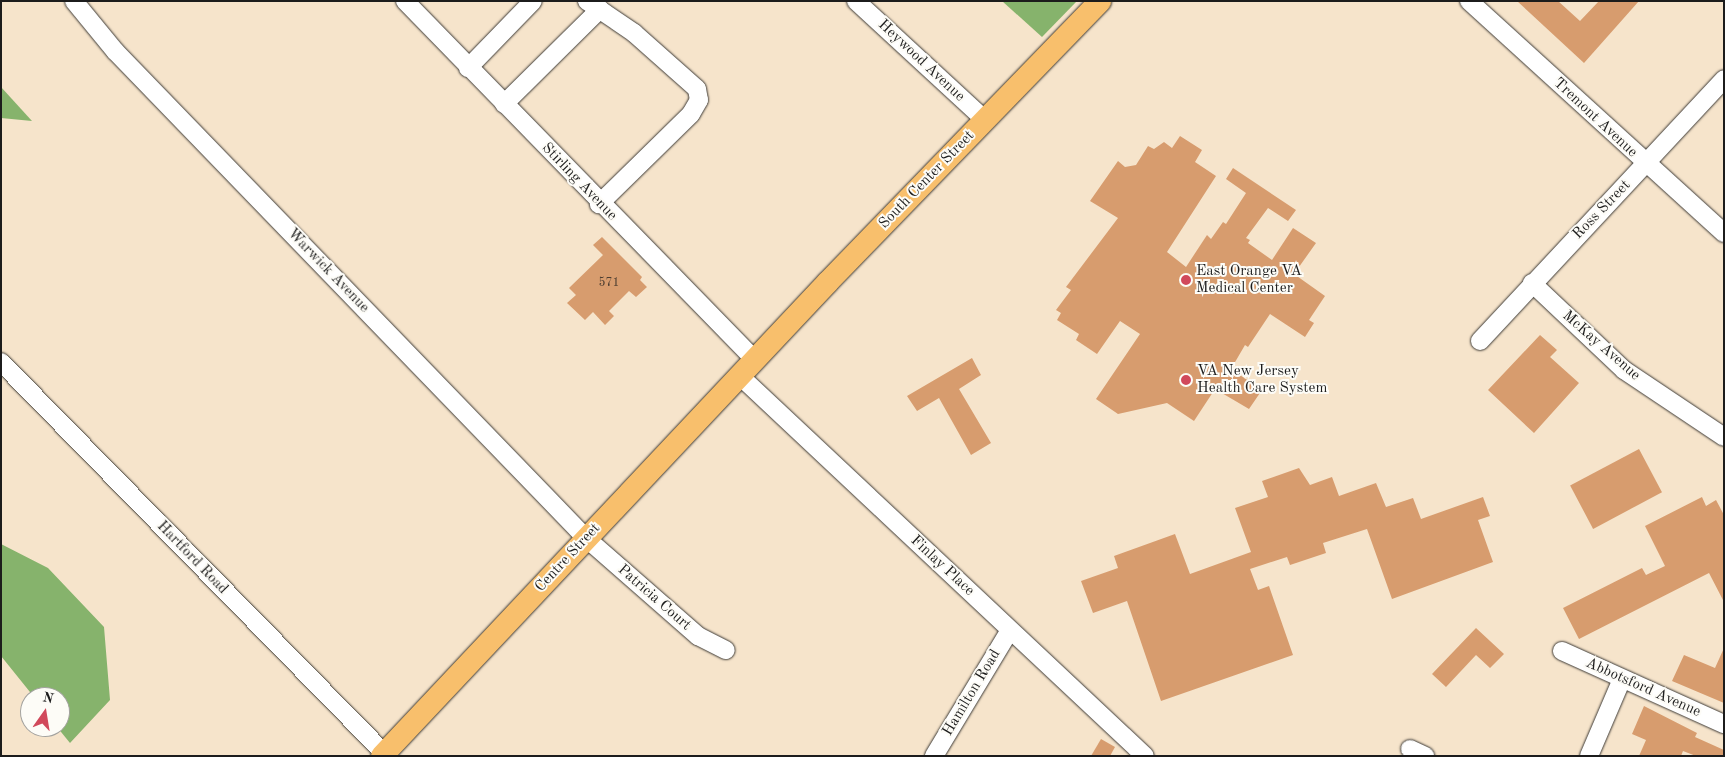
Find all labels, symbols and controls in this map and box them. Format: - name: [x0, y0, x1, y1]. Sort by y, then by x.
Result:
- street label: Heywood Avenue: [874, 16, 968, 106]
- street label: Tremont Avenue: [1549, 74, 1641, 162]
- street label: South Center Street: [875, 127, 979, 233]
- street label: Stirling Avenue: [537, 139, 621, 225]
- street label: Ross Street: [1569, 177, 1635, 243]
- street label: Warwick Avenue: [283, 225, 373, 317]
- place label: East Orange VA Medical Center: [1196, 262, 1302, 297]
- marker: East Orange VA Medical Center: [1180, 274, 1192, 286]
- house number: 571: [599, 277, 619, 291]
- street label: McKay Avenue: [1558, 307, 1644, 385]
- place label: VA New Jersey Health Care System: [1197, 362, 1327, 397]
- marker: VA New Jersey Health Care System: [1179, 373, 1193, 387]
- street label: Hartford Road: [153, 518, 231, 598]
- street label: Centre Street: [532, 520, 604, 596]
- street label: Finlay Place: [906, 532, 978, 600]
- street label: Patricia Court: [614, 561, 694, 635]
- street label: Hamilton Road: [939, 647, 1005, 739]
- street label: Abbotsford Avenue: [1583, 655, 1703, 721]
- north arrow: [20, 687, 70, 737]
- text: N: [41, 690, 55, 706]

